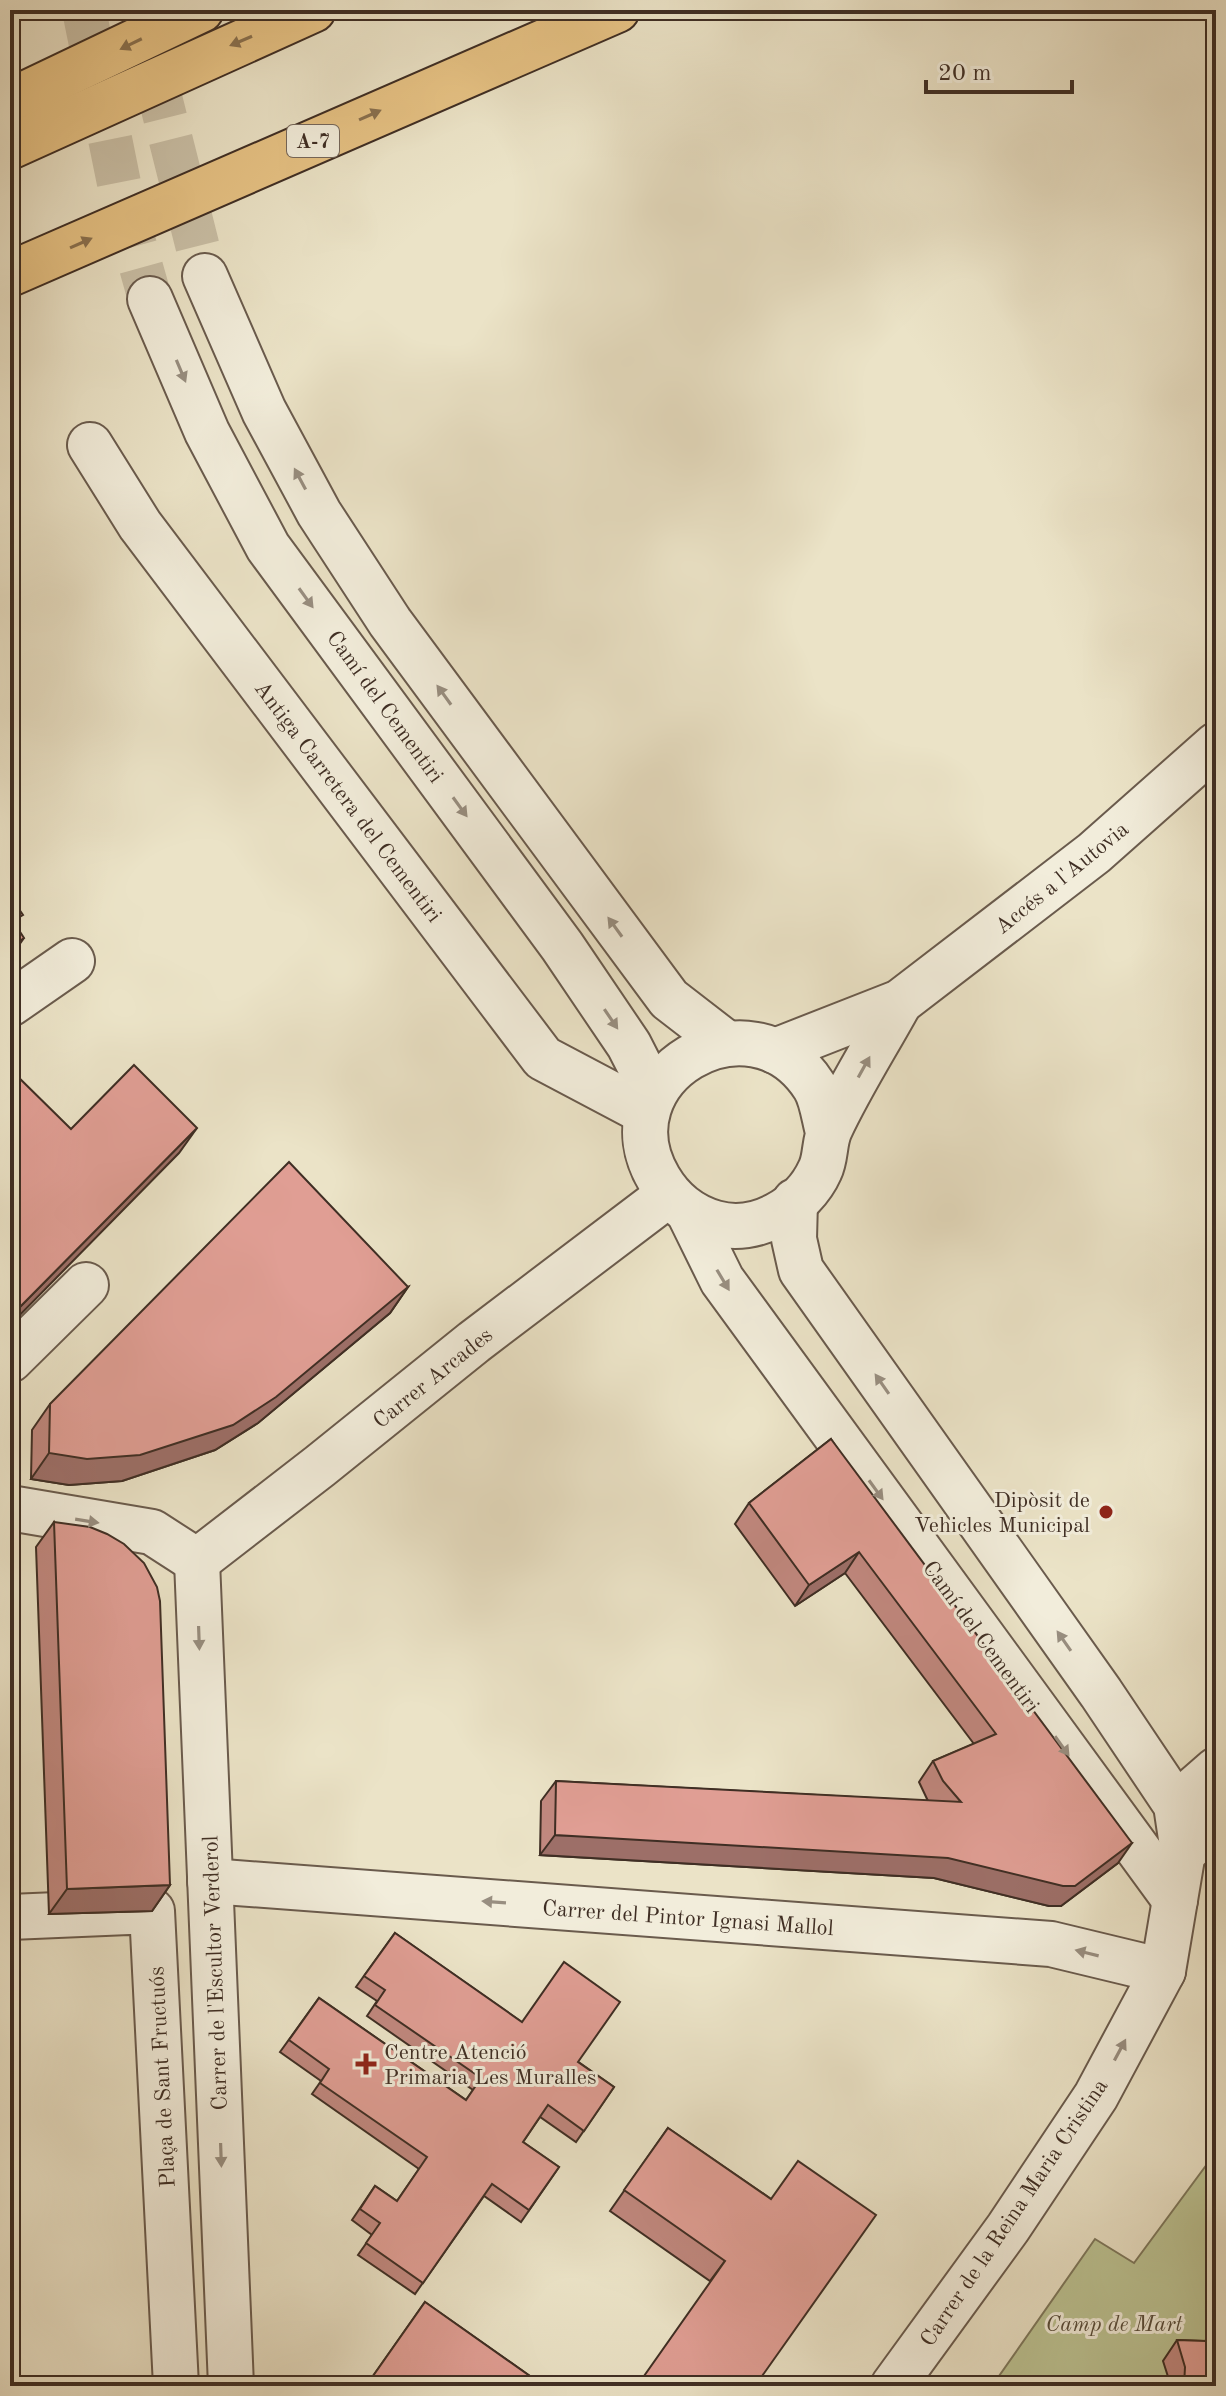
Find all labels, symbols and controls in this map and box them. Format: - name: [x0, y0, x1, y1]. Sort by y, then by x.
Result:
- one-way arrow: [230, 34, 253, 48]
- one-way arrow: [119, 37, 143, 51]
- scale bar: [926, 44, 1072, 94]
- text: 20 m: [938, 62, 992, 86]
- one-way arrow: [359, 109, 382, 122]
- road number: A-7: [287, 125, 339, 157]
- one-way arrow: [70, 236, 93, 250]
- one-way arrow: [175, 359, 188, 383]
- one-way arrow: [294, 468, 308, 490]
- one-way arrow: [297, 588, 313, 608]
- street label: Camí del Cementiri: [322, 627, 447, 787]
- street label: Antiga Carretera del Cementiri: [250, 678, 445, 927]
- one-way arrow: [436, 684, 452, 706]
- one-way arrow: [452, 796, 468, 818]
- street label: Accés a l'Autovia: [991, 818, 1133, 939]
- one-way arrow: [608, 916, 624, 937]
- one-way arrow: [603, 1008, 618, 1030]
- one-way arrow: [858, 1056, 871, 1079]
- one-way arrow: [716, 1269, 730, 1291]
- street label: Carrer Arcades: [369, 1324, 497, 1433]
- one-way arrow: [874, 1373, 890, 1394]
- one-way arrow: [867, 1480, 883, 1501]
- place label: Dipòsit de Vehicles Municipal: [914, 1490, 1090, 1537]
- marker: Dipòsit de Vehicles Municipal: [1097, 1503, 1115, 1521]
- one-way arrow: [75, 1515, 100, 1527]
- street label: Camí del Cementiri: [918, 1557, 1043, 1717]
- one-way arrow: [192, 1626, 205, 1652]
- one-way arrow: [1057, 1631, 1072, 1652]
- one-way arrow: [1054, 1735, 1069, 1756]
- street label: Carrer de l'Escultor Verderol: [200, 1835, 232, 2111]
- one-way arrow: [481, 1895, 506, 1908]
- street label: Carrer del Pintor Ignasi Mallol: [541, 1898, 834, 1940]
- one-way arrow: [1075, 1946, 1100, 1959]
- street label: Plaça de Sant Fructuós: [146, 1966, 180, 2188]
- one-way arrow: [1113, 2039, 1127, 2061]
- place label: Centre Atenció Primaria Les Muralles: [384, 2042, 596, 2089]
- marker: Centre Atenció Primaria Les Muralles: [355, 2053, 377, 2075]
- street label: Carrer de la Reina Maria Cristina: [917, 2075, 1113, 2351]
- one-way arrow: [215, 2143, 228, 2168]
- park label: Camp de Mart: [1045, 2314, 1184, 2336]

